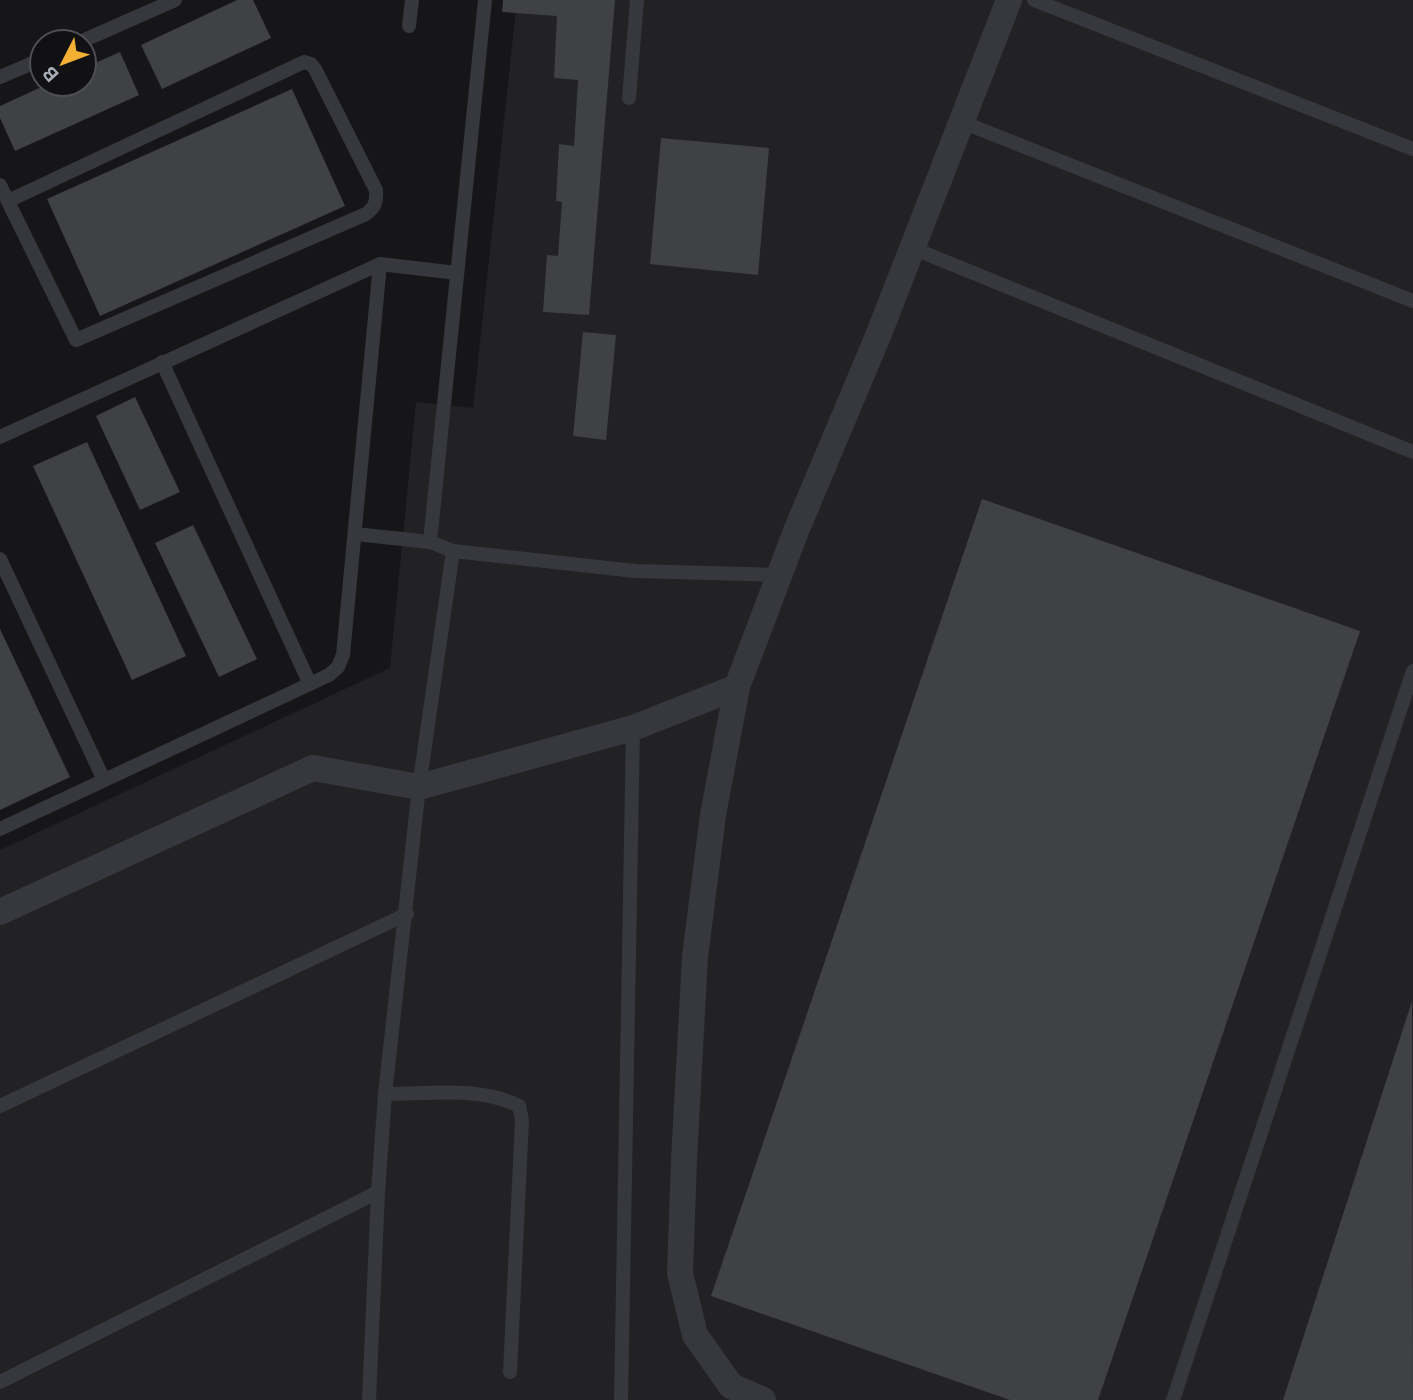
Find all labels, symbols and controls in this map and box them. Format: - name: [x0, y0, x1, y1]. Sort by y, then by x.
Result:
- north arrow: [28, 28, 98, 98]
- text: B: [38, 62, 63, 87]

